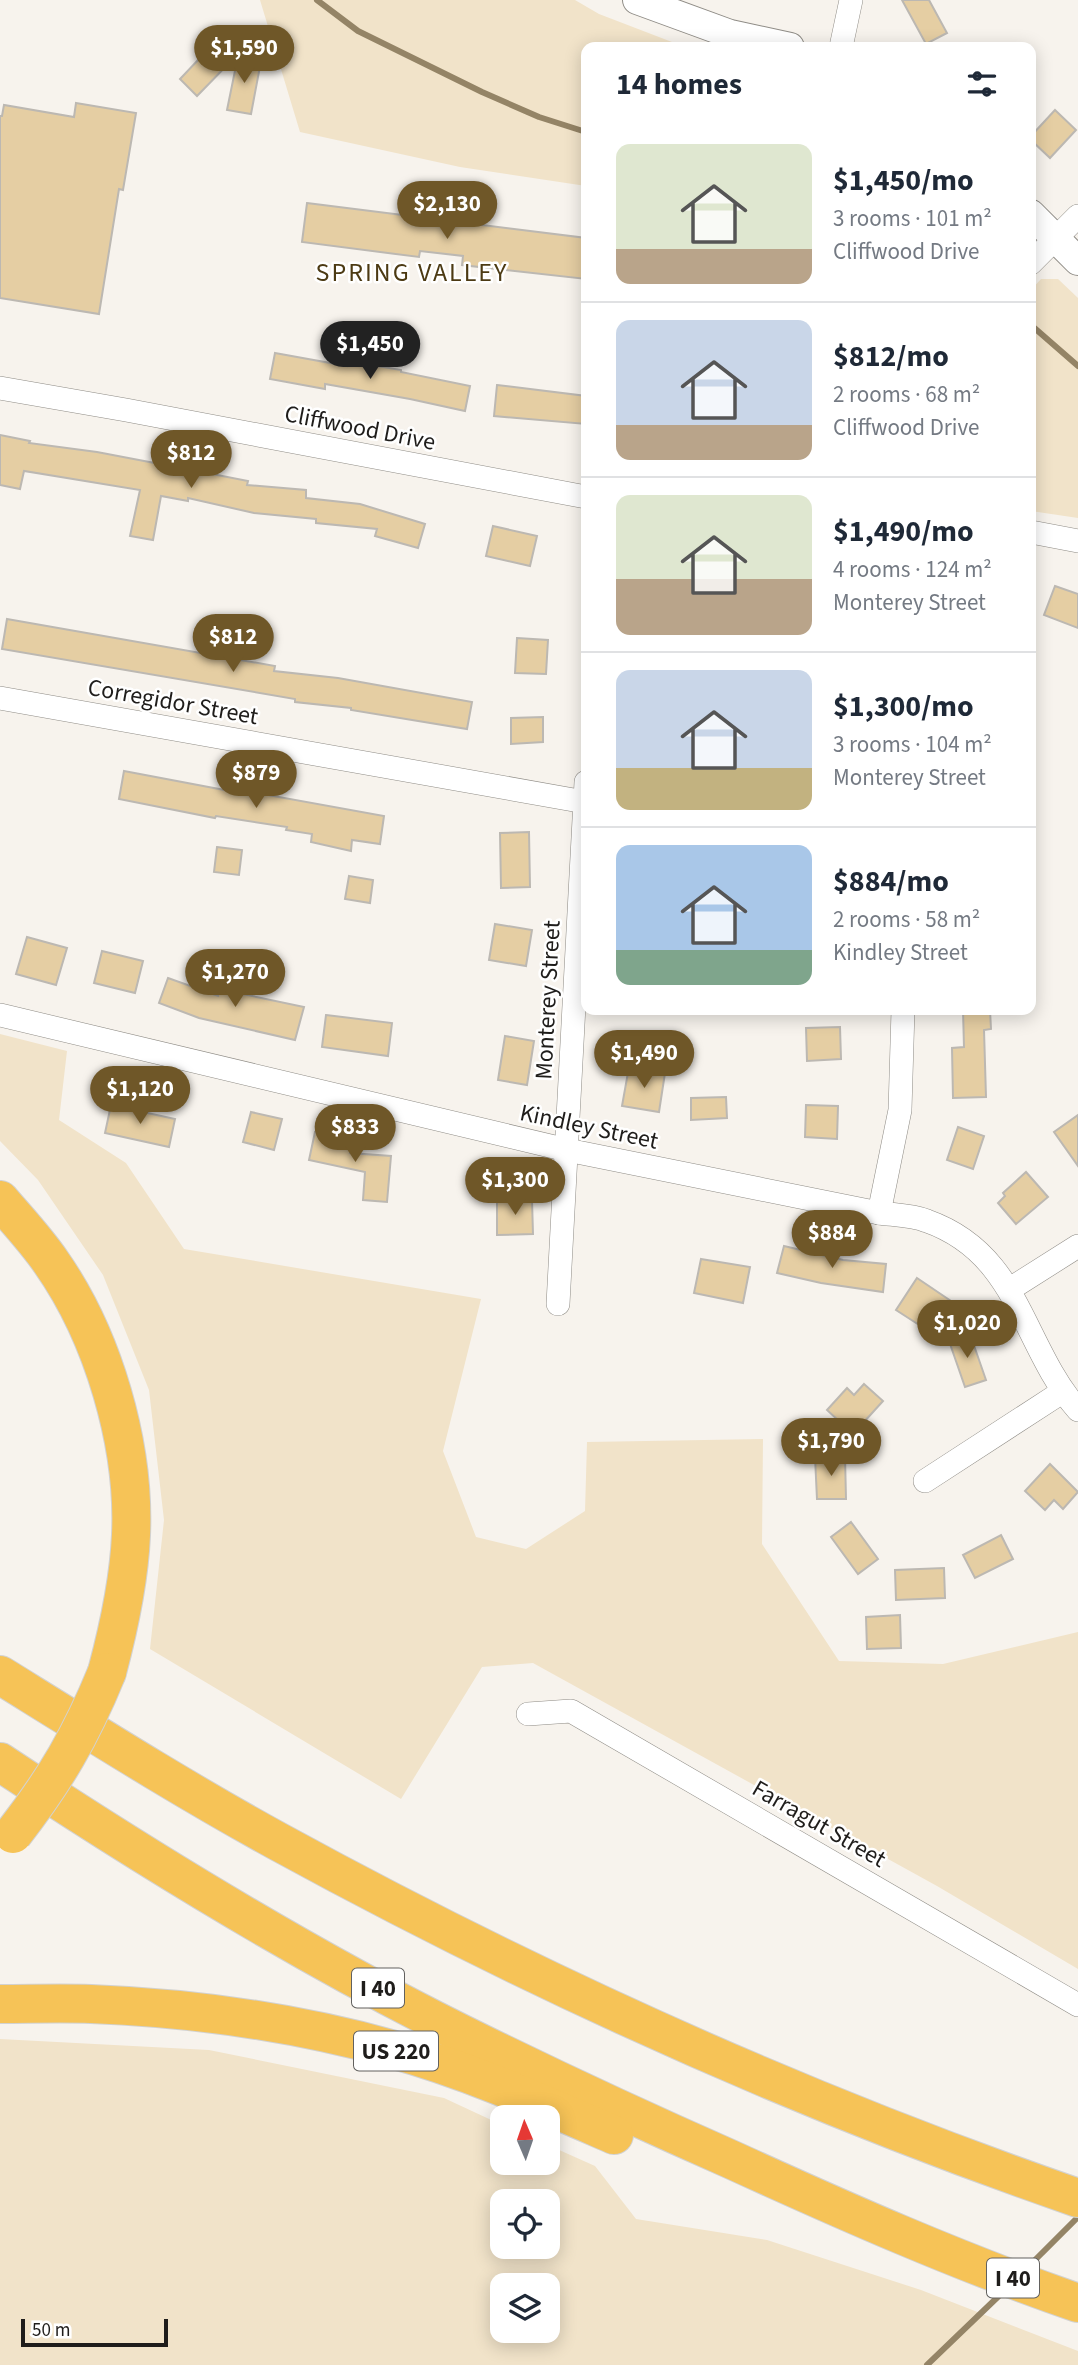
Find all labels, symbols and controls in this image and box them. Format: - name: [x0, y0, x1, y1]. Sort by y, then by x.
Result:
- pin: $1,590: [187, 25, 301, 85]
- text: $1,590: [210, 31, 278, 64]
- text: 14 homes: [616, 63, 742, 106]
- icon: filters: [963, 65, 1001, 103]
- text: $1,450/mo: [833, 159, 974, 202]
- icon: home: [672, 172, 756, 256]
- pin: $2,130: [390, 182, 504, 241]
- text: $2,130: [413, 187, 481, 220]
- text: 3 rooms · 101 m²: [833, 202, 992, 235]
- text: Cliffwood Drive: [833, 235, 980, 268]
- district label: SPRING VALLEY: [316, 254, 508, 291]
- pin: $1,450: [313, 322, 427, 381]
- text: $1,450: [336, 327, 404, 360]
- text: $812/mo: [833, 335, 949, 378]
- icon: home: [672, 348, 756, 432]
- text: 2 rooms · 68 m²: [833, 378, 980, 411]
- street label: Cliffwood Drive: [282, 396, 438, 460]
- text: Cliffwood Drive: [833, 411, 980, 444]
- pin: $812: [150, 430, 232, 490]
- text: $812: [167, 436, 215, 469]
- text: $1,490/mo: [833, 510, 974, 553]
- icon: home: [672, 523, 756, 607]
- text: 4 rooms · 124 m²: [833, 553, 992, 586]
- text: Monterey Street: [833, 586, 986, 619]
- pin: $812: [192, 614, 274, 674]
- text: $812: [209, 620, 257, 653]
- street label: Corregidor Street: [85, 670, 261, 734]
- text: $1,300/mo: [833, 685, 974, 728]
- icon: home: [672, 698, 756, 782]
- text: 3 rooms · 104 m²: [833, 728, 992, 761]
- pin: $879: [215, 750, 297, 810]
- text: $879: [232, 756, 280, 789]
- text: Monterey Street: [833, 761, 986, 794]
- text: $884/mo: [833, 860, 949, 903]
- icon: home: [672, 873, 756, 957]
- text: 2 rooms · 58 m²: [833, 903, 980, 936]
- street label: Monterey Street: [526, 919, 570, 1081]
- text: Kindley Street: [833, 936, 968, 969]
- pin: $1,270: [178, 950, 292, 1009]
- text: $1,270: [201, 955, 269, 988]
- pin: $1,490: [587, 1030, 701, 1090]
- text: $1,490: [610, 1036, 678, 1069]
- pin: $1,120: [83, 1066, 197, 1126]
- text: $1,120: [106, 1072, 174, 1105]
- street label: Kindley Street: [517, 1095, 661, 1159]
- pin: $833: [314, 1104, 396, 1164]
- text: $833: [331, 1110, 379, 1143]
- pin: $1,300: [458, 1158, 572, 1217]
- text: $1,300: [481, 1163, 549, 1196]
- pin: $884: [791, 1210, 873, 1270]
- text: $884: [808, 1216, 856, 1249]
- pin: $1,020: [910, 1300, 1024, 1360]
- text: $1,020: [933, 1306, 1001, 1339]
- pin: $1,790: [774, 1418, 888, 1478]
- text: $1,790: [797, 1424, 865, 1457]
- street label: Farragut Street: [746, 1771, 892, 1877]
- road number: I 40: [352, 1968, 404, 2008]
- road number: US 220: [354, 2032, 438, 2070]
- north arrow: [490, 2105, 560, 2175]
- map controls: [490, 2105, 560, 2343]
- button: locate: [490, 2189, 560, 2259]
- road number: I 40: [987, 2258, 1039, 2298]
- button: layers: [490, 2273, 560, 2343]
- scale bar: [21, 2316, 168, 2348]
- text: 50 m: [32, 2317, 70, 2344]

